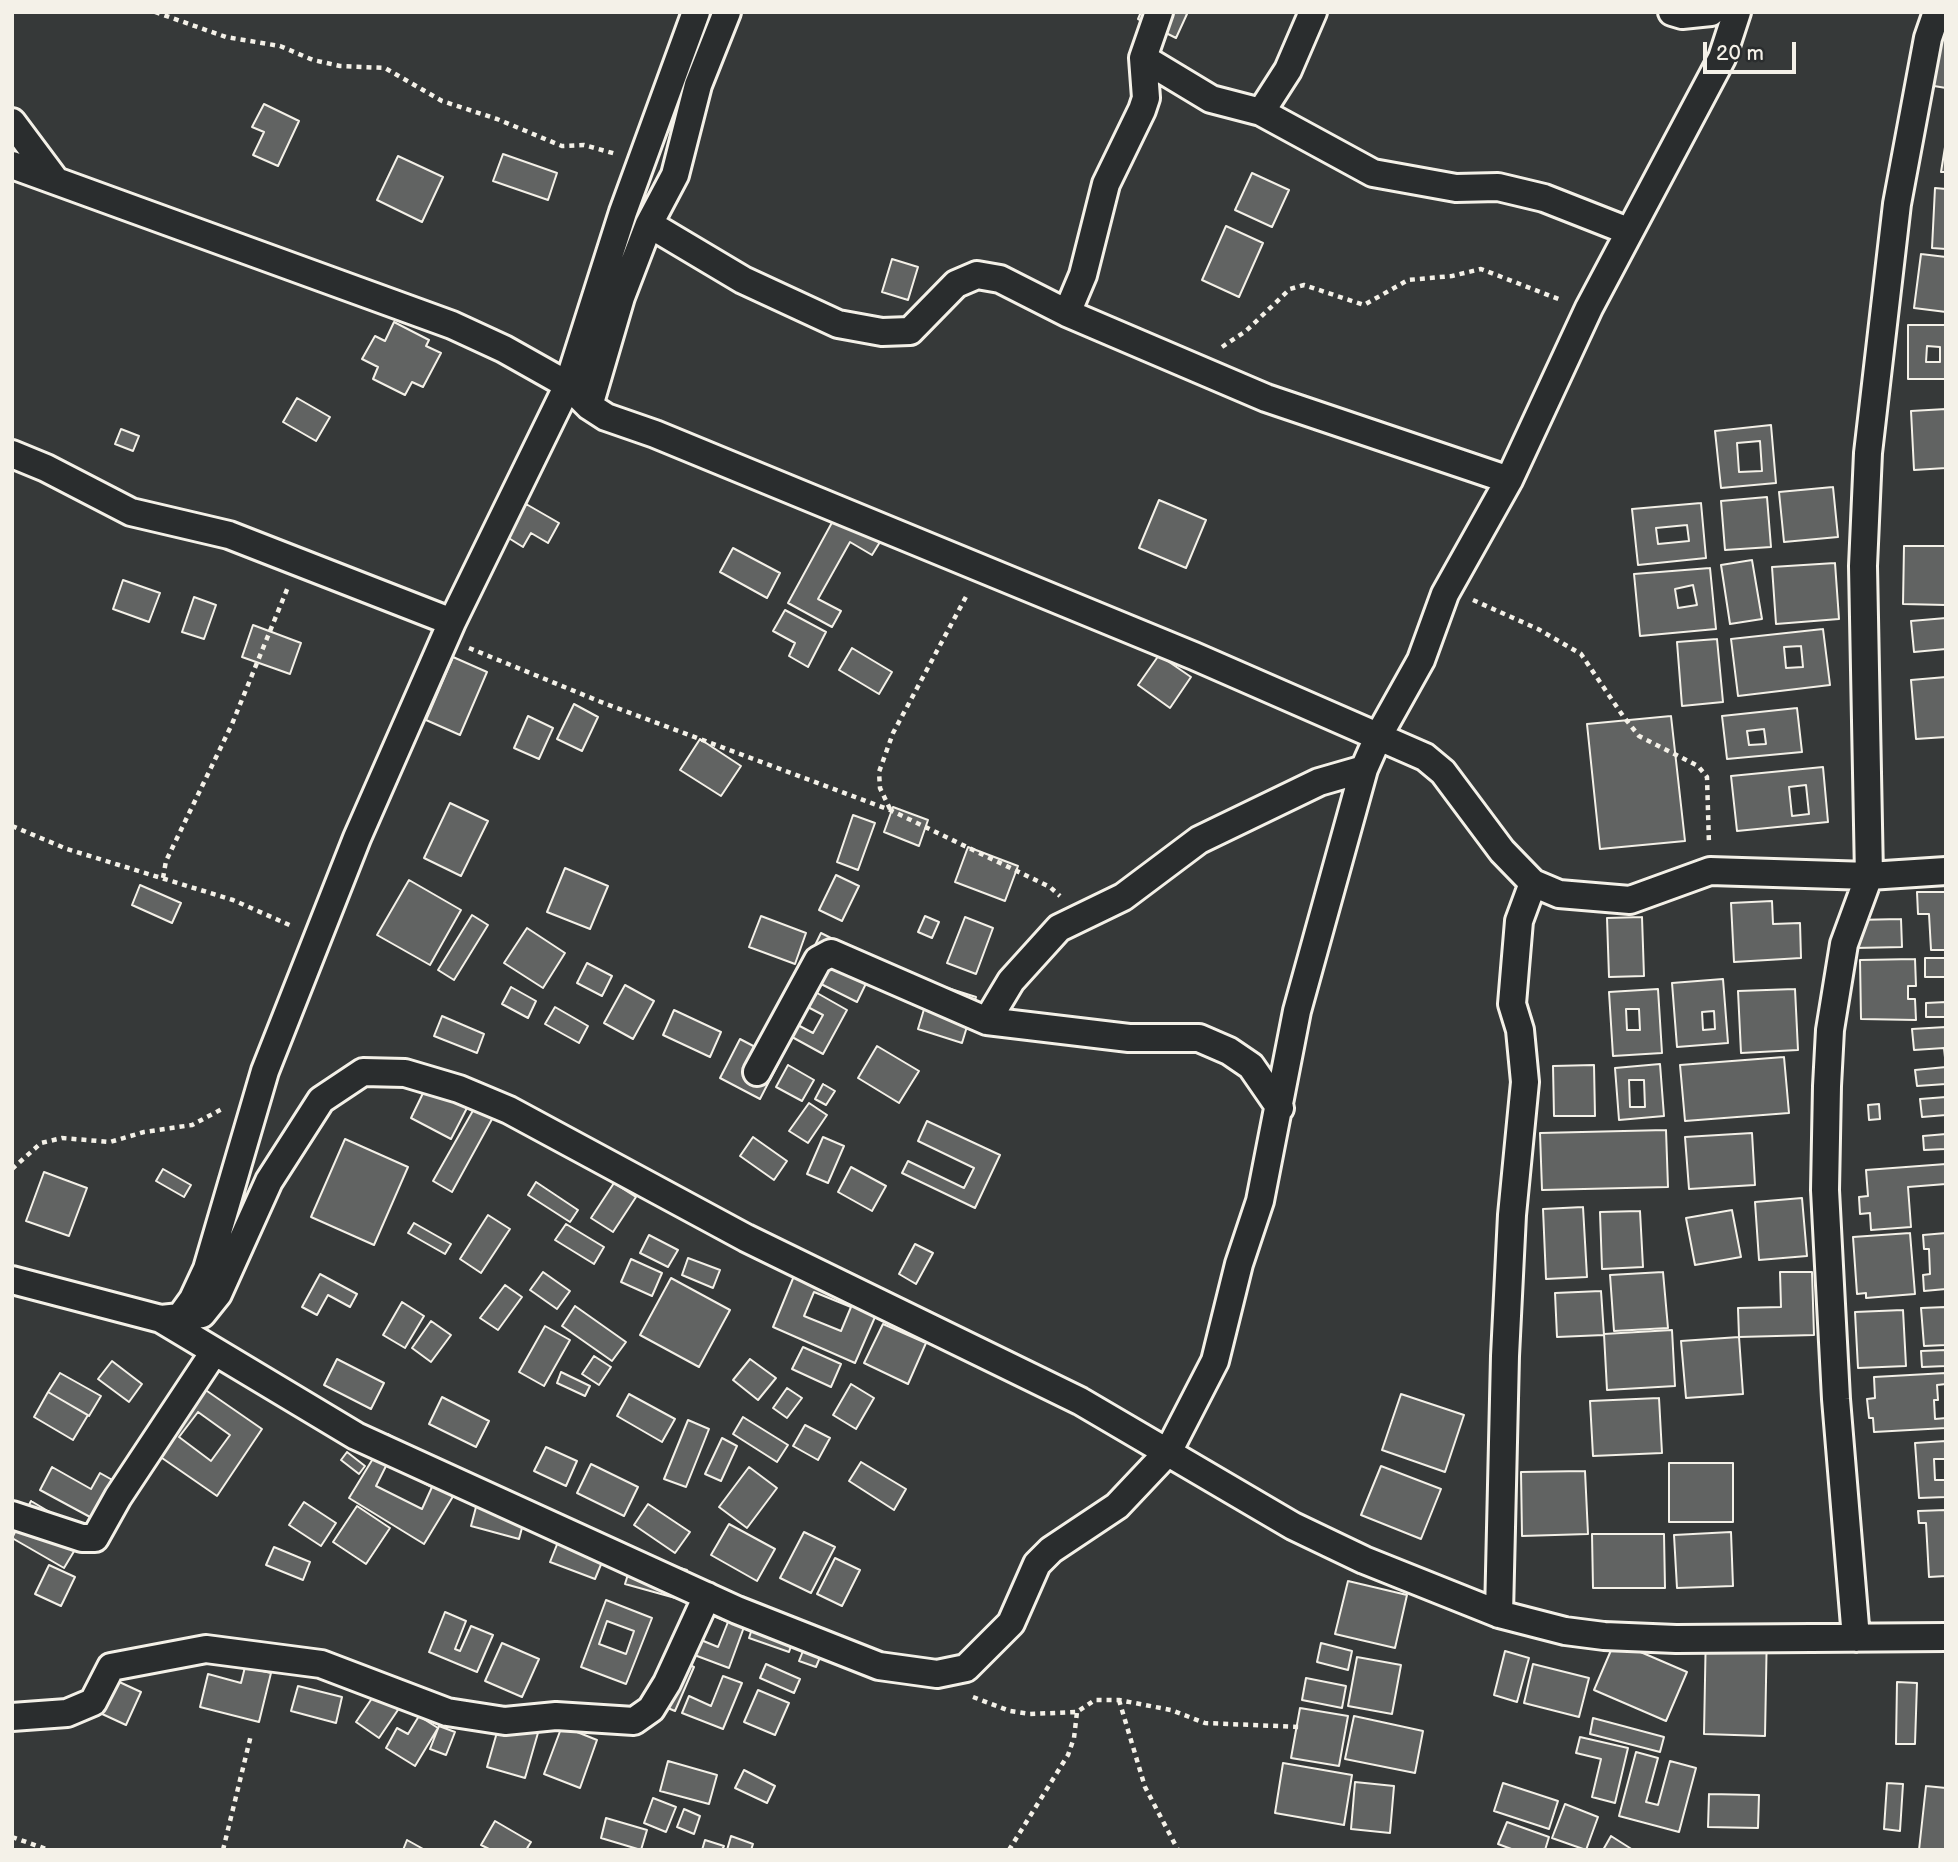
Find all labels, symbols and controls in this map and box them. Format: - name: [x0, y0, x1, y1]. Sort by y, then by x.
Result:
- scale bar: [1706, 28, 1799, 72]
- text: 20 m: [1716, 41, 1764, 66]

